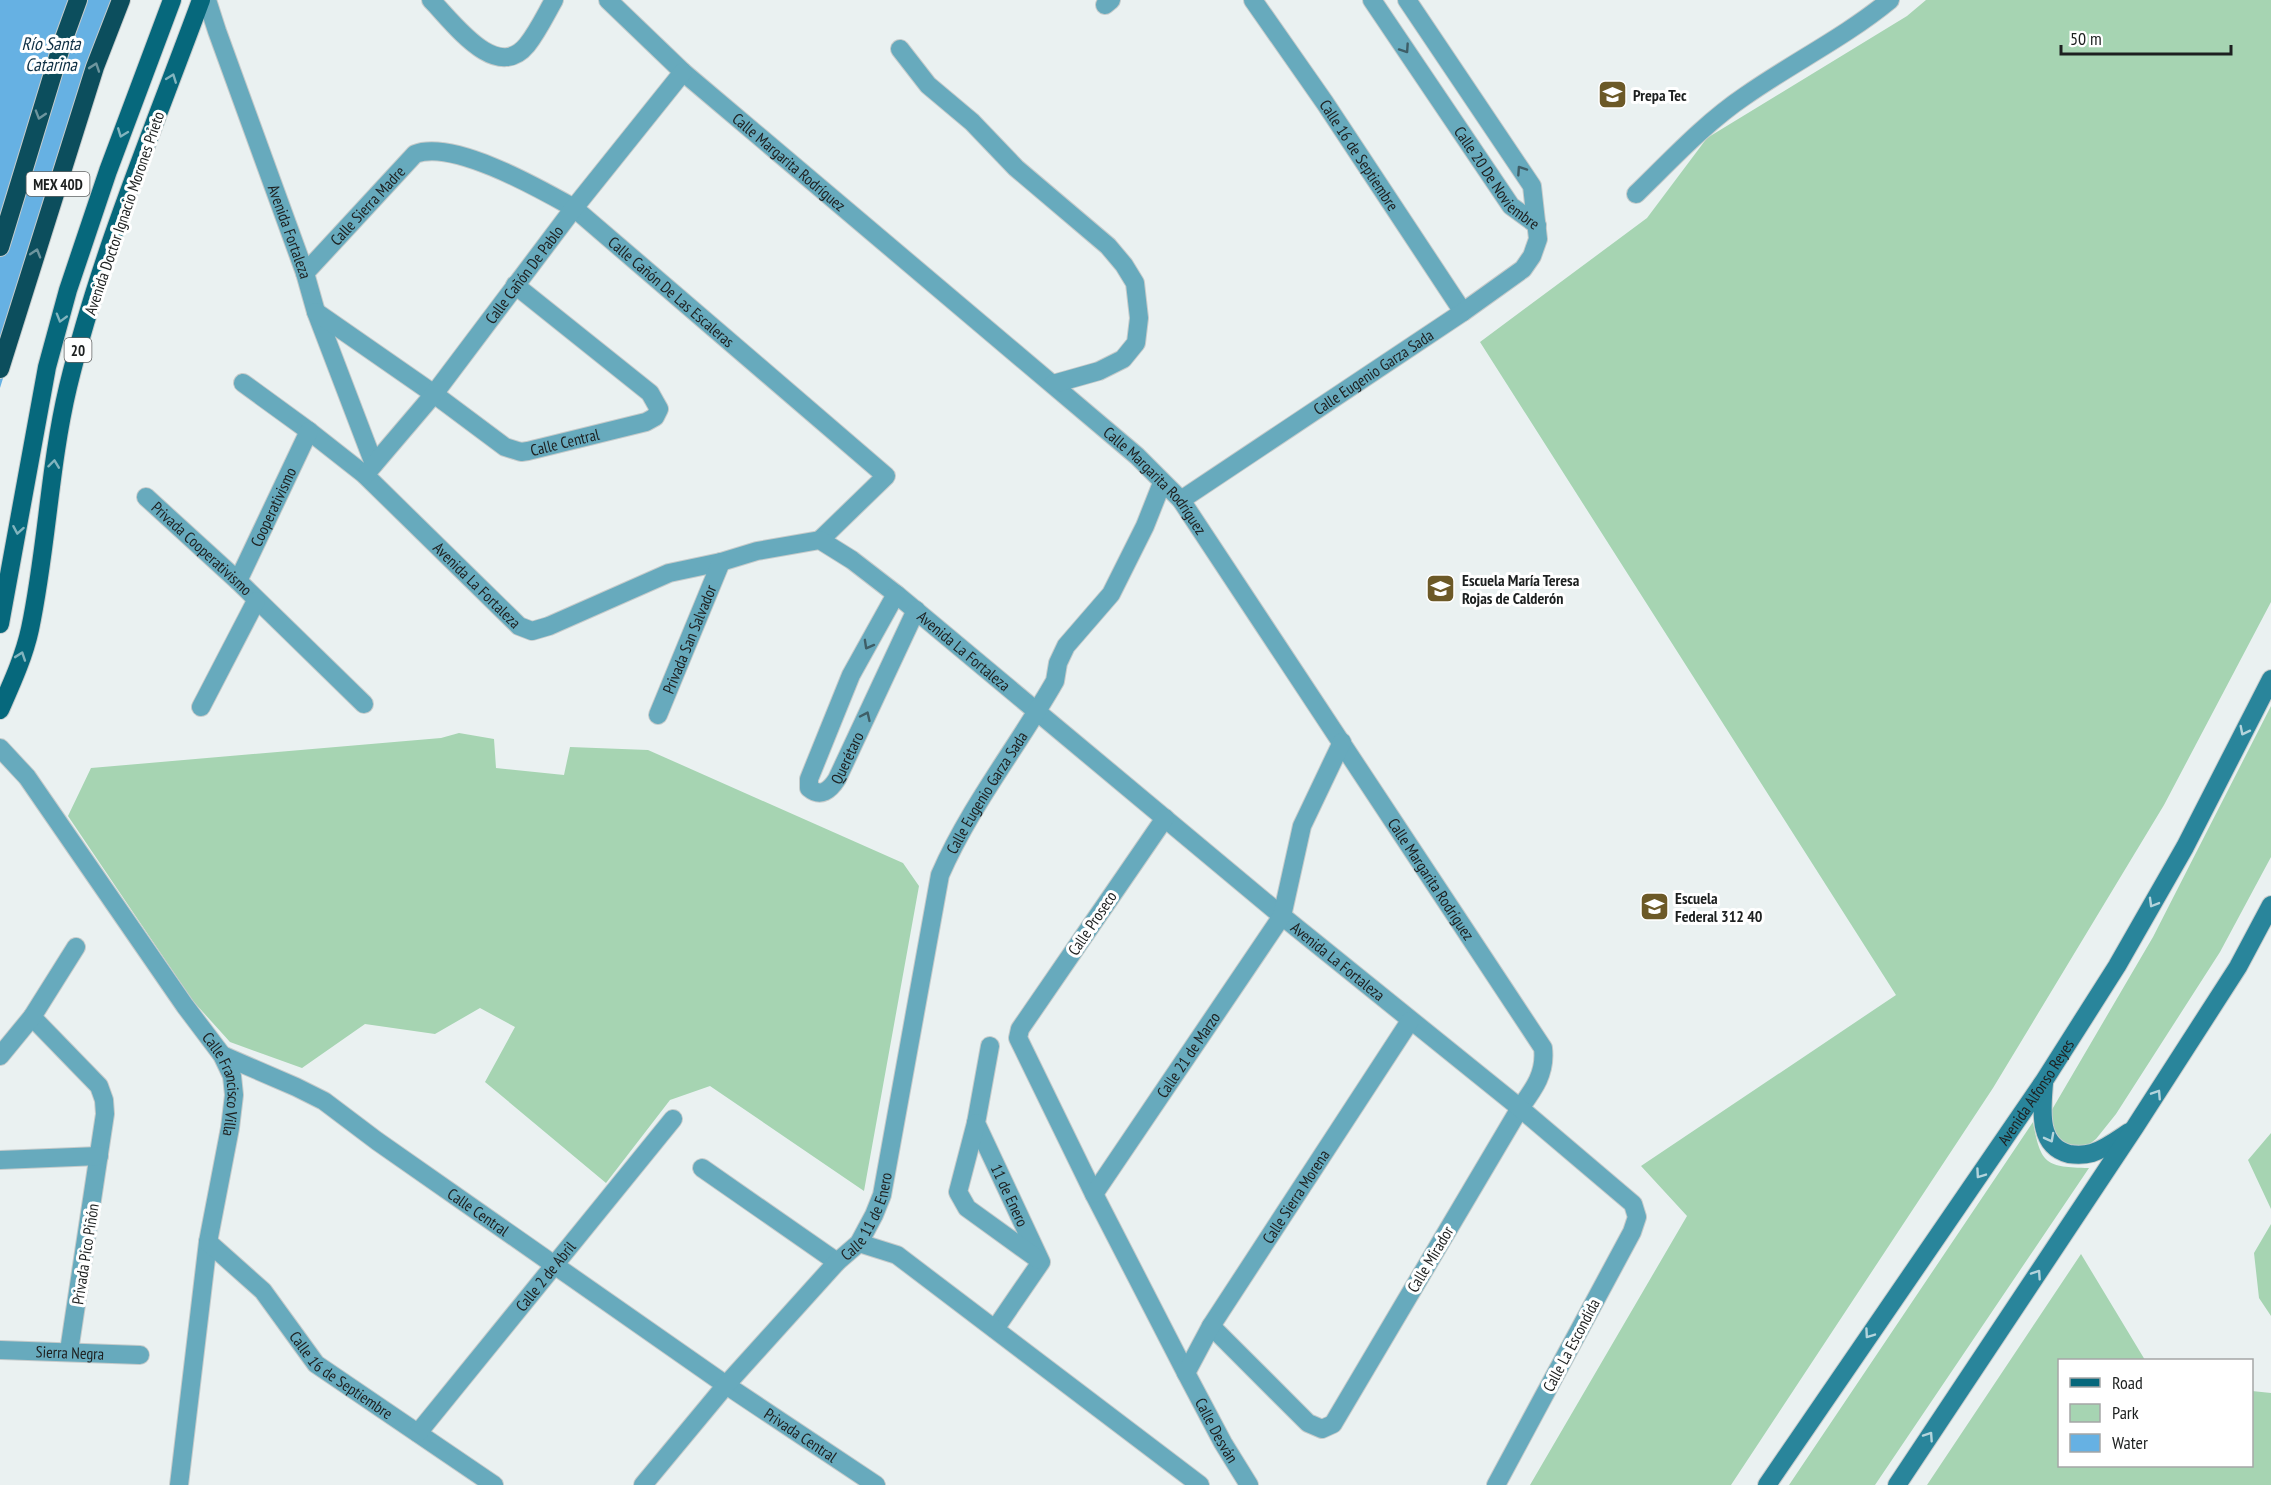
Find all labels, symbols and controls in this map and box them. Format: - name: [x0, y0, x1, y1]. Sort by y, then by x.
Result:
- scale bar: [2061, 18, 2230, 56]
- text: 50 m: [2070, 27, 2102, 50]
- water label: Río Santa Catarina: [21, 32, 81, 76]
- one-way arrow: [1398, 42, 1409, 53]
- one-way arrow: [88, 63, 101, 73]
- one-way arrow: [165, 73, 177, 84]
- school or university icon: Prepa Tec: [1596, 79, 1628, 111]
- place label: Prepa Tec: [1633, 85, 1687, 105]
- street label: Calle 16 de Septiembre: [1315, 96, 1403, 214]
- street label: Calle Margarita Rodríguez: [728, 108, 850, 216]
- one-way arrow: [35, 109, 47, 120]
- street label: Avenida Doctor Ignacio Morones Prieto: [80, 109, 168, 317]
- street label: Calle 20 De Noviembre: [1450, 122, 1544, 234]
- one-way arrow: [117, 127, 129, 138]
- street label: Calle Sierra Madre: [326, 162, 409, 249]
- one-way arrow: [1517, 166, 1528, 177]
- road number: MEX 40D: [26, 172, 90, 196]
- street label: Avenida Fortaleza: [264, 182, 316, 281]
- street label: Calle Cañón De Pablo: [480, 221, 568, 328]
- street label: Calle Cañón De Las Escaleras: [604, 232, 739, 351]
- one-way arrow: [29, 248, 42, 259]
- one-way arrow: [55, 313, 68, 323]
- street label: Calle Eugenio Garza Sada: [1309, 325, 1437, 419]
- road number: 20: [64, 338, 92, 362]
- street label: Calle Margarita Rodríguez: [1099, 422, 1211, 539]
- street label: Calle Central: [528, 424, 602, 460]
- one-way arrow: [47, 459, 59, 469]
- street label: Cooperativismo: [246, 464, 300, 550]
- street label: Privada Cooperativismo: [148, 497, 257, 600]
- one-way arrow: [12, 525, 25, 535]
- street label: Avenida La Fortaleza: [429, 538, 525, 632]
- place label: Escuela María Teresa Rojas de Calderón: [1462, 570, 1580, 608]
- school or university icon: Escuela María Teresa Rojas de Calderón: [1425, 573, 1457, 605]
- street label: Privada San Salvador: [658, 581, 721, 696]
- street label: Avenida La Fortaleza: [913, 606, 1015, 695]
- one-way arrow: [864, 639, 875, 649]
- one-way arrow: [14, 651, 27, 662]
- one-way arrow: [859, 712, 871, 723]
- one-way arrow: [2240, 725, 2252, 736]
- street label: Calle Eugenio Garza Sada: [942, 727, 1032, 857]
- street label: Querétaro: [826, 728, 868, 787]
- street label: Calle Margarita Rodríguez: [1384, 814, 1479, 944]
- street label: Calle Proseco: [1063, 887, 1121, 959]
- place label: Escuela Federal 312 40: [1675, 888, 1763, 926]
- school or university icon: Escuela Federal 312 40: [1638, 891, 1670, 923]
- one-way arrow: [2149, 897, 2160, 907]
- street label: Avenida La Fortaleza: [1287, 917, 1389, 1005]
- street label: Calle 21 de Marzo: [1152, 1008, 1224, 1102]
- street label: Calle Francisco Villa: [198, 1028, 244, 1138]
- street label: Avenida Alfonso Reyes: [1993, 1035, 2078, 1149]
- one-way arrow: [2149, 1090, 2161, 1100]
- one-way arrow: [2042, 1132, 2054, 1143]
- street label: Calle Sierra Morena: [1258, 1146, 1333, 1247]
- street label: 11 de Enero: [987, 1161, 1033, 1230]
- one-way arrow: [1976, 1167, 1987, 1178]
- street label: Calle 11 de Enero: [836, 1171, 896, 1265]
- street label: Calle Central: [444, 1183, 513, 1240]
- street label: Privada Pico Piñón: [67, 1202, 103, 1306]
- street label: Calle Mirador: [1402, 1222, 1458, 1296]
- street label: Calle 2 de Abril: [511, 1237, 580, 1315]
- one-way arrow: [2030, 1270, 2041, 1281]
- street label: Calle La Escondida: [1538, 1295, 1604, 1395]
- street label: Calle 16 de Septiembre: [285, 1327, 397, 1423]
- one-way arrow: [1865, 1327, 1876, 1338]
- street label: Sierra Negra: [35, 1341, 104, 1364]
- legend: [2058, 1359, 2253, 1467]
- text: Road: [2112, 1371, 2143, 1394]
- street label: Calle Desván: [1191, 1394, 1243, 1466]
- text: Park: [2112, 1401, 2139, 1424]
- street label: Privada Central: [760, 1403, 841, 1466]
- text: Water: [2112, 1431, 2148, 1454]
- one-way arrow: [1922, 1432, 1933, 1443]

